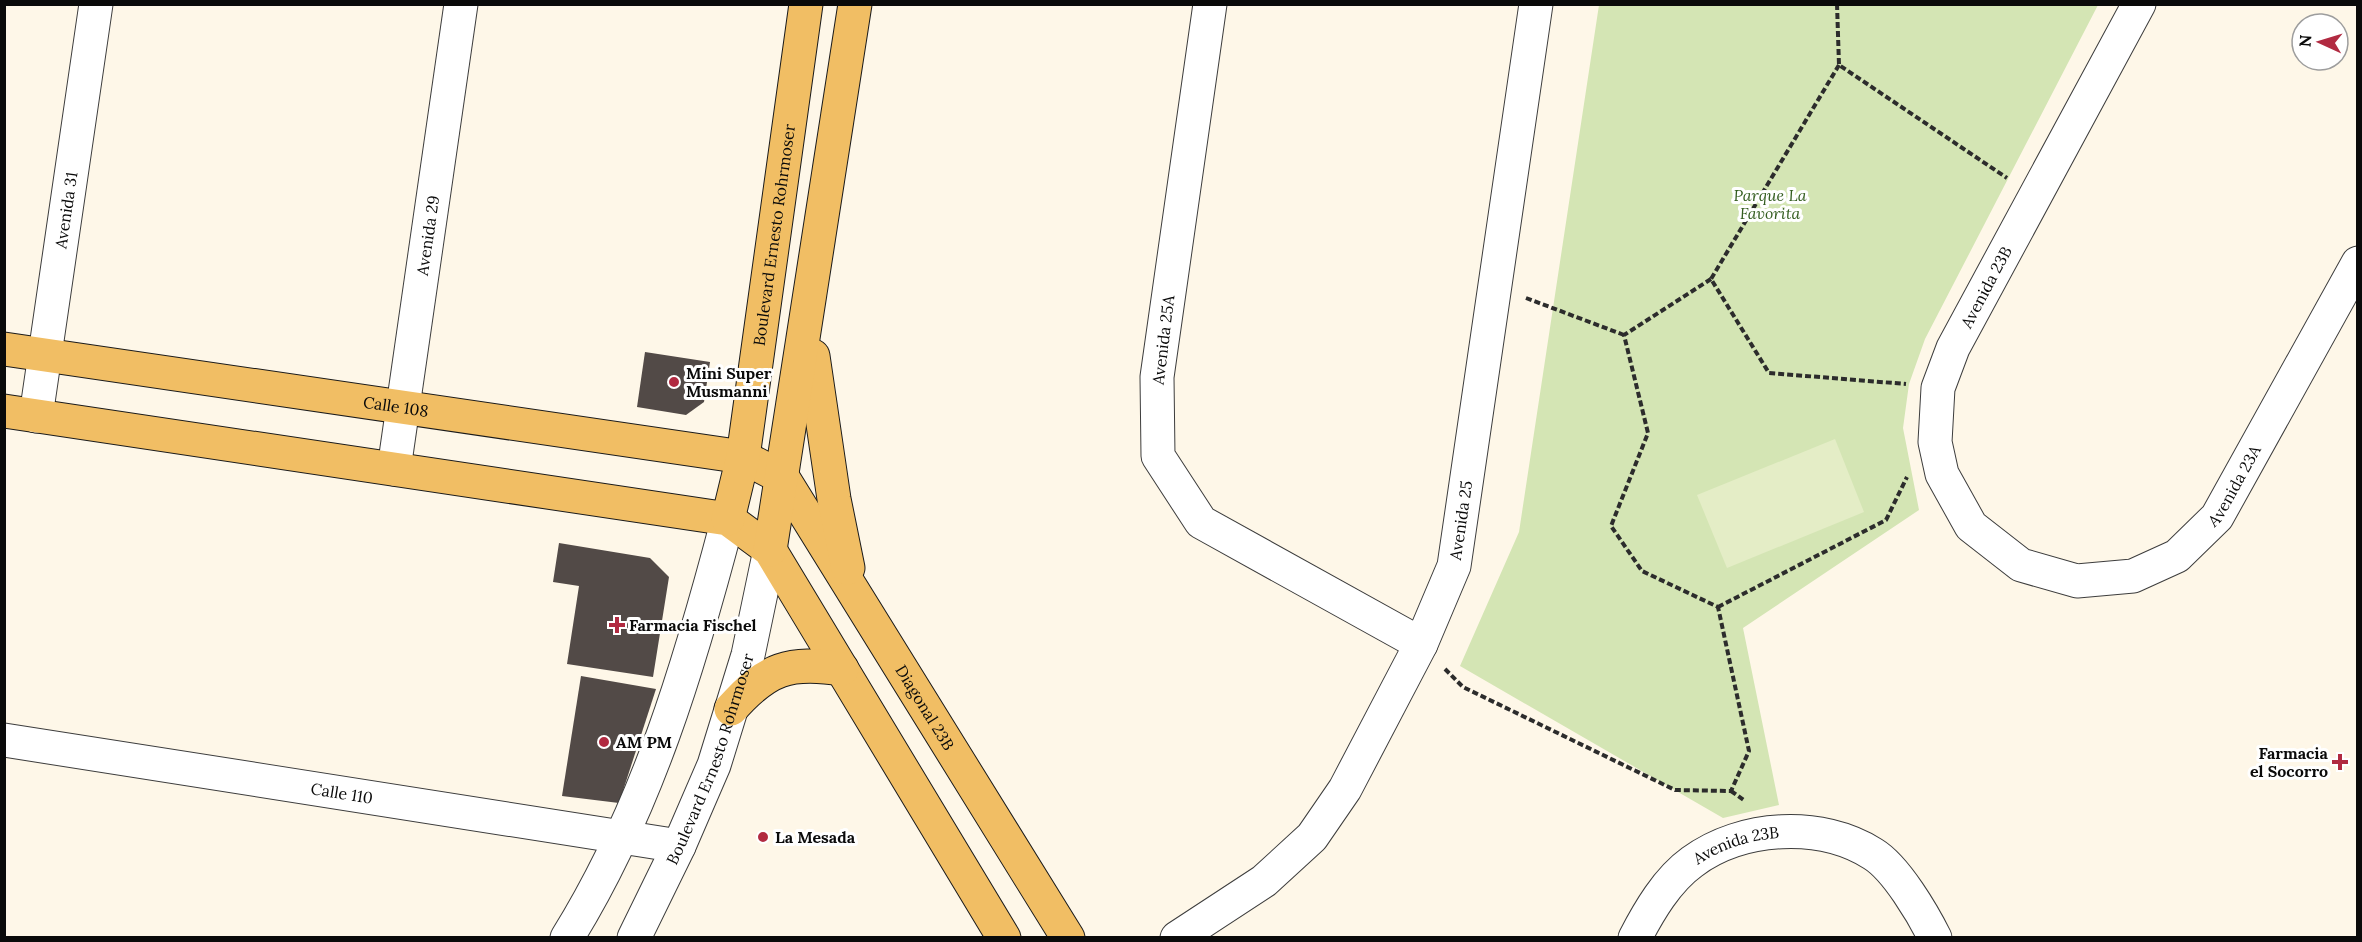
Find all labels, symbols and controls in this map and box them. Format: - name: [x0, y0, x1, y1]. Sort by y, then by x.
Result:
- north arrow: [2290, 12, 2350, 72]
- text: N: [2295, 34, 2315, 48]
- street label: Boulevard Ernesto Rohrmoser: [749, 123, 799, 347]
- street label: Avenida 31: [50, 170, 81, 251]
- park label: Parque La Favorita: [1734, 185, 1807, 223]
- street label: Avenida 29: [412, 194, 443, 278]
- street label: Avenida 23B: [1956, 243, 2016, 332]
- street label: Avenida 25A: [1147, 293, 1179, 387]
- place label: Mini Super Musmanni: [686, 363, 772, 401]
- marker: Mini Super Musmanni: [667, 375, 681, 389]
- street label: Calle 108: [362, 392, 430, 421]
- street label: Avenida 23A: [2203, 441, 2265, 531]
- street label: Avenida 25: [1445, 479, 1476, 562]
- place label: Farmacia Fischel: [629, 615, 757, 635]
- marker: Farmacia Fischel: [610, 618, 624, 632]
- street label: Boulevard Ernesto Rohrmoser: [662, 651, 758, 868]
- street label: Diagonal 23B: [891, 661, 959, 754]
- place label: AM PM: [616, 732, 672, 752]
- marker: AM PM: [597, 735, 611, 749]
- place label: Farmacia el Socorro: [2250, 743, 2329, 781]
- marker: Farmacia el Socorro: [2333, 755, 2347, 769]
- street label: Calle 110: [309, 778, 374, 808]
- street label: Avenida 23B: [1688, 822, 1780, 869]
- place label: La Mesada: [775, 827, 856, 847]
- marker: La Mesada: [756, 830, 770, 844]

